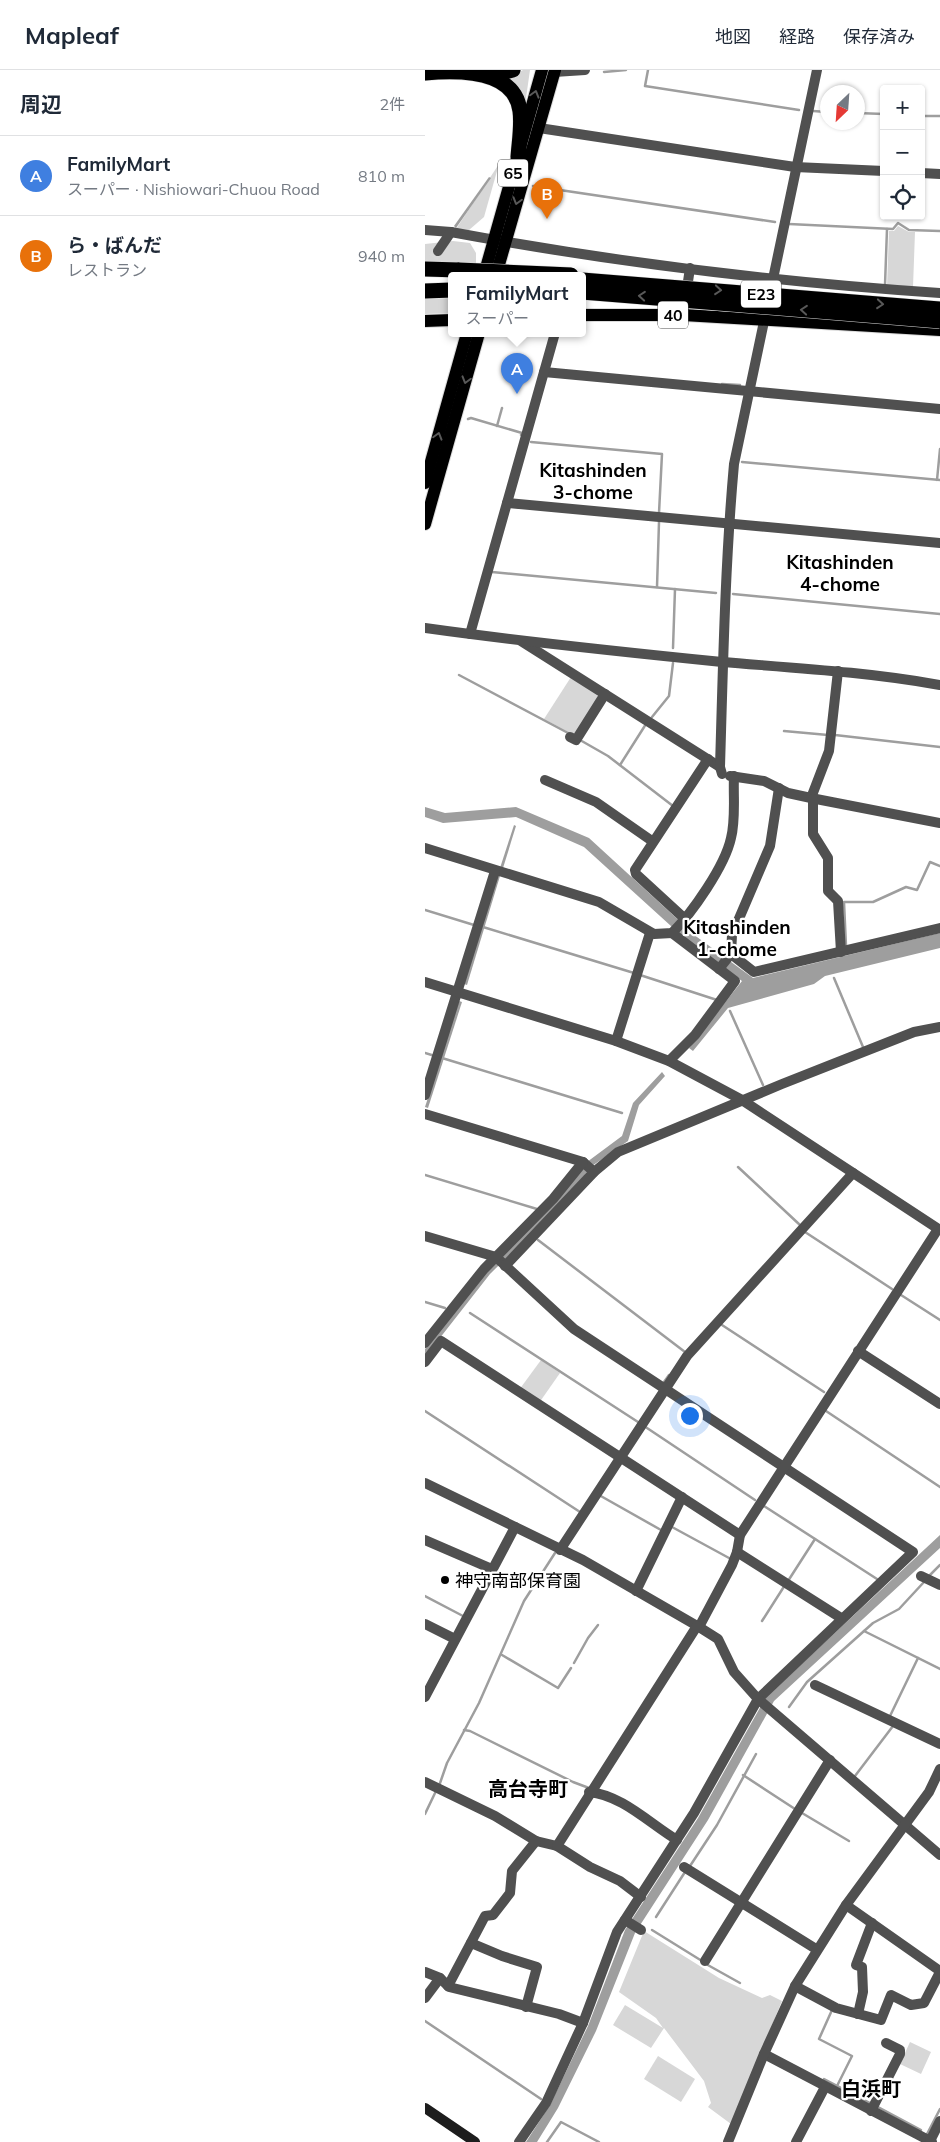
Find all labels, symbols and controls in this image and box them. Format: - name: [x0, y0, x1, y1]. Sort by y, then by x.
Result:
- text: Mapleaf: [25, 20, 119, 50]
- text: 地図: [715, 25, 751, 48]
- text: 経路: [779, 25, 815, 48]
- text: 保存済み: [843, 25, 915, 48]
- north arrow: [820, 85, 865, 130]
- map controls: [880, 85, 925, 220]
- button: +: [880, 85, 925, 130]
- one-way arrow: [530, 90, 540, 98]
- text: 周辺: [20, 91, 62, 117]
- text: 2件: [379, 94, 405, 114]
- button: −: [880, 130, 925, 175]
- text: FamilyMart: [67, 152, 170, 176]
- road number: 65: [498, 160, 528, 186]
- text: A: [30, 166, 42, 186]
- text: 810 m: [358, 166, 405, 186]
- button: locate: [880, 175, 925, 220]
- pin: B: [531, 178, 563, 219]
- text: スーパー · Nishiowari-Chuou Road: [67, 179, 320, 199]
- one-way arrow: [513, 196, 523, 205]
- text: ら・ばんだ: [67, 233, 162, 257]
- text: B: [30, 246, 42, 266]
- text: 940 m: [358, 246, 405, 266]
- text: レストラン: [67, 260, 147, 280]
- popup: [448, 272, 586, 337]
- road number: E23: [741, 280, 781, 308]
- text: FamilyMart: [465, 281, 569, 305]
- one-way arrow: [714, 284, 722, 295]
- one-way arrow: [638, 290, 646, 301]
- one-way arrow: [876, 299, 884, 310]
- road number: 40: [658, 302, 688, 328]
- one-way arrow: [800, 305, 808, 316]
- text: スーパー: [465, 308, 529, 328]
- pin: A: [501, 353, 533, 394]
- one-way arrow: [461, 375, 472, 384]
- one-way arrow: [433, 433, 443, 441]
- district label: Kitashinden 3-chome: [539, 458, 647, 504]
- district label: Kitashinden 4-chome: [786, 550, 894, 596]
- district label: Kitashinden 1-chome: [683, 915, 791, 961]
- your location: [677, 1403, 703, 1429]
- place label: 神守南部保育園: [455, 1569, 581, 1592]
- marker: 神守南部保育園: [439, 1574, 451, 1586]
- district label: 高台寺町: [488, 1776, 568, 1801]
- district label: 白浜町: [841, 2076, 901, 2101]

